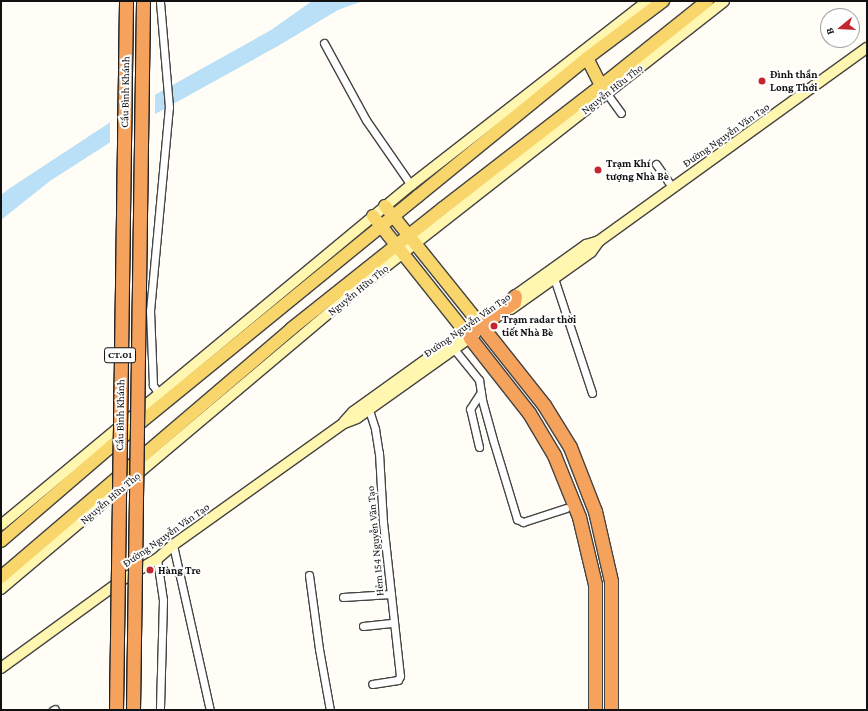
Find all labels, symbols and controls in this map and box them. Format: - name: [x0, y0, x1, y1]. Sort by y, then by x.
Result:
- north arrow: [820, 8, 860, 48]
- text: B: [823, 26, 836, 36]
- street label: Cầu Bình Khánh: [118, 56, 132, 128]
- street label: Nguyễn Hữu Thọ: [579, 61, 645, 117]
- place label: Đình thần Long Thới: [770, 68, 817, 94]
- marker: Đình thần Long Thới: [757, 76, 767, 86]
- street label: Đường Nguyễn Văn Tạo: [680, 100, 772, 170]
- place label: Trạm Khí tượng Nhà Bè: [606, 157, 669, 183]
- marker: Trạm Khí tượng Nhà Bè: [593, 165, 603, 175]
- street label: Nguyễn Hữu Thọ: [325, 261, 391, 319]
- street label: Đường Nguyễn Văn Tạo: [421, 290, 513, 360]
- place label: Trạm radar thời tiết Nhà Bè: [502, 313, 576, 339]
- marker: Trạm radar thời tiết Nhà Bè: [489, 321, 499, 331]
- road number: CT.01: [104, 347, 136, 363]
- street label: Cầu Bình Khánh: [113, 379, 127, 451]
- street label: Nguyễn Hữu Thọ: [77, 469, 143, 527]
- street label: Hẻm 154 Nguyễn Văn Tạo: [364, 485, 386, 597]
- street label: Đường Nguyễn Văn Tạo: [120, 500, 212, 570]
- place label: Hàng Tre: [158, 563, 201, 577]
- marker: Hàng Tre: [145, 565, 155, 575]

